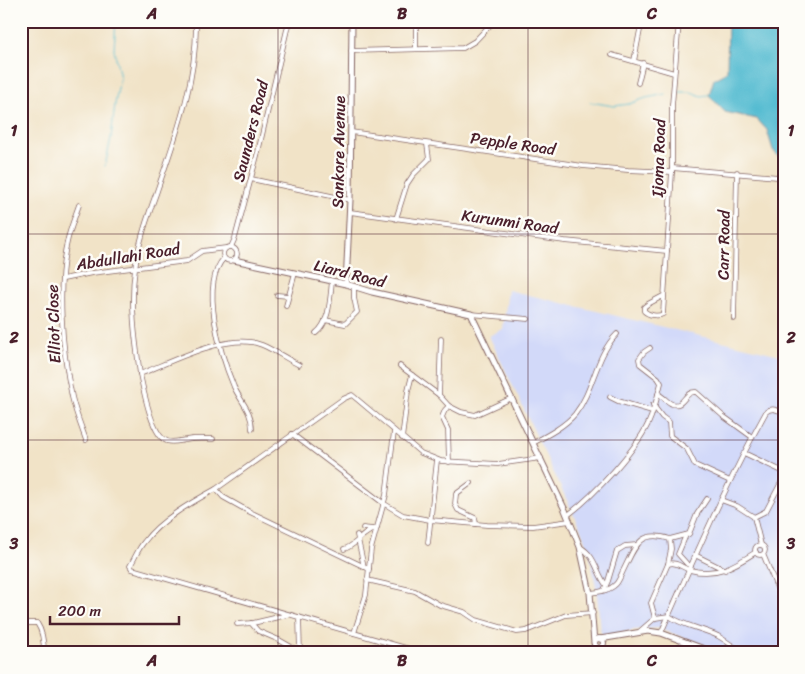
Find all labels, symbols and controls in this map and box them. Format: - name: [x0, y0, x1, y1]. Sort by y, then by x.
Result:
- text: A: [146, 0, 157, 28]
- text: B: [397, 0, 408, 28]
- text: C: [646, 0, 658, 28]
- street label: Saunders Road: [224, 76, 277, 185]
- street label: Sankore Avenue: [323, 95, 354, 209]
- text: 1: [11, 116, 18, 145]
- text: 1: [788, 116, 795, 145]
- street label: Ijoma Road: [643, 117, 674, 199]
- street label: Pepple Road: [468, 123, 559, 164]
- street label: Kurunmi Road: [460, 200, 562, 243]
- street label: Carr Road: [708, 208, 739, 280]
- street label: Abdullahi Road: [73, 234, 184, 279]
- street label: Liard Road: [311, 251, 390, 297]
- street label: Elliot Close: [38, 284, 69, 364]
- text: 2: [8, 323, 19, 352]
- text: 2: [785, 323, 796, 352]
- text: 3: [9, 529, 19, 558]
- text: 3: [786, 529, 796, 558]
- scale bar: [50, 594, 179, 626]
- text: 200 m: [58, 598, 102, 624]
- text: A: [146, 646, 157, 674]
- text: B: [397, 646, 408, 674]
- text: C: [646, 646, 658, 674]

